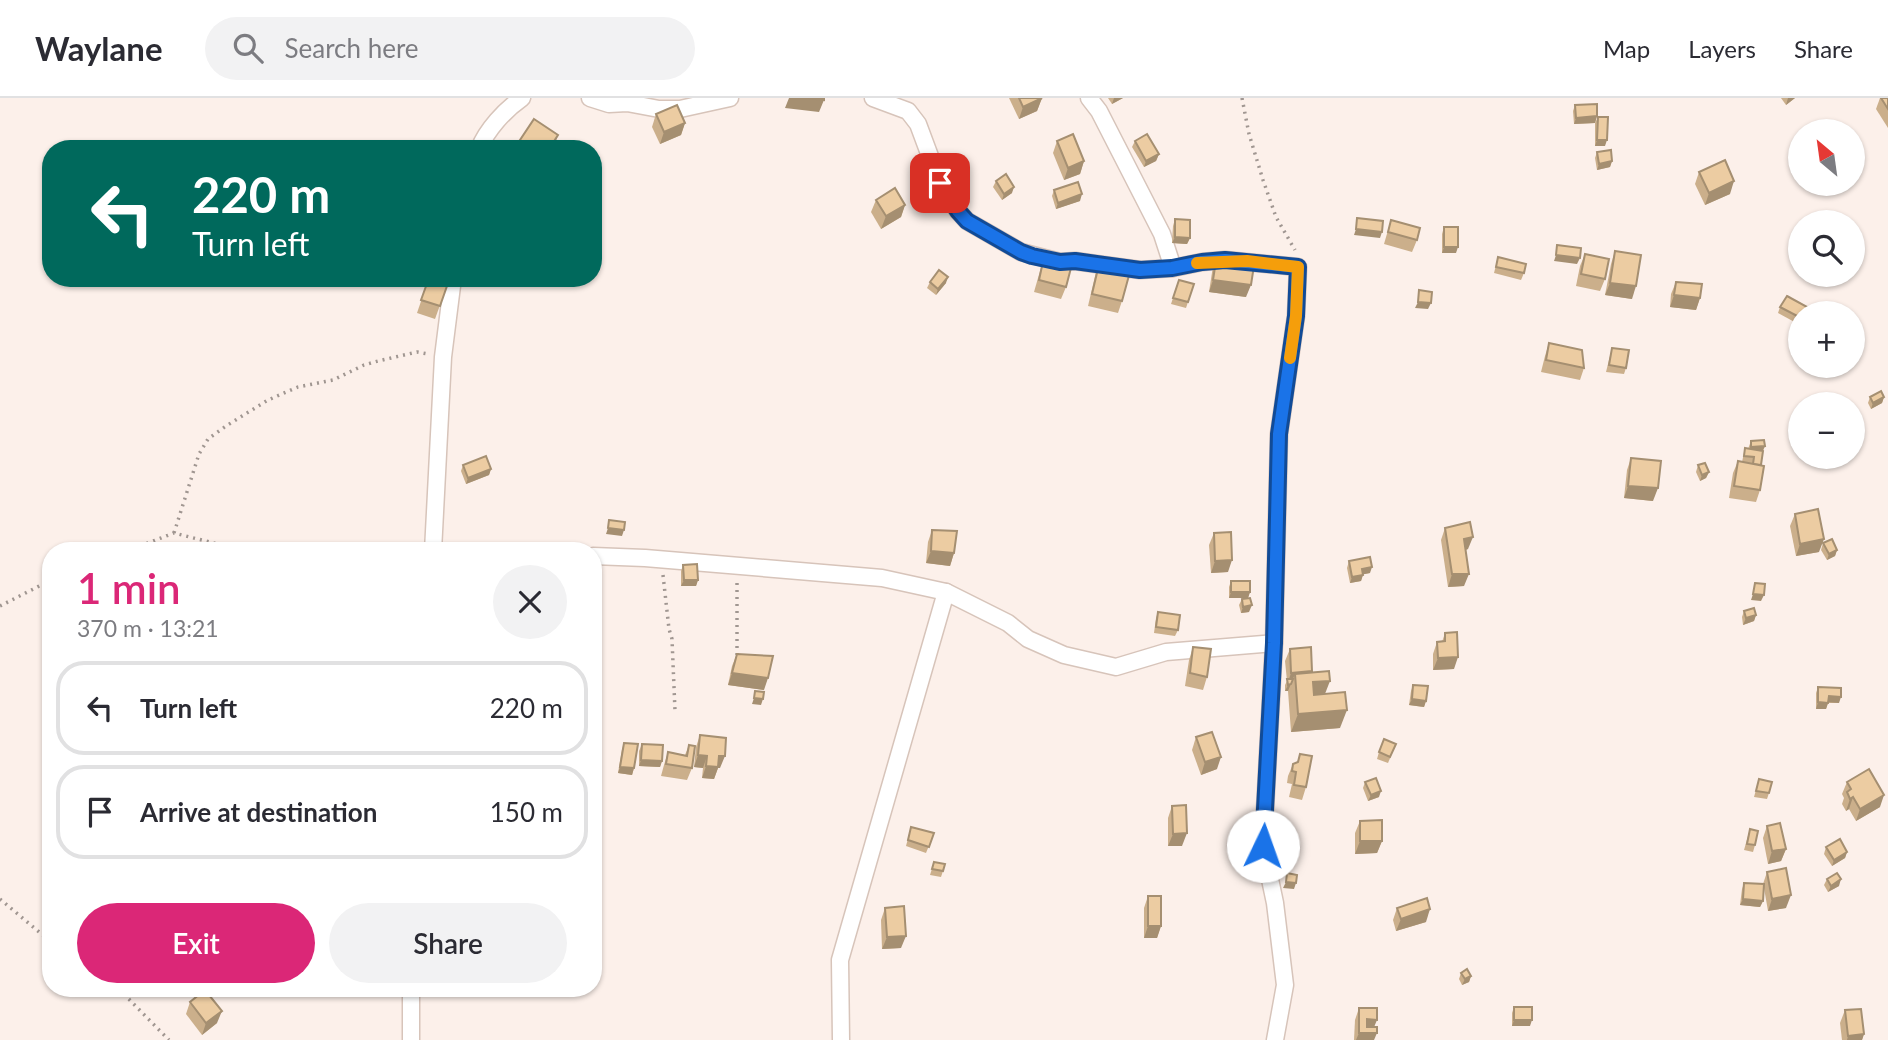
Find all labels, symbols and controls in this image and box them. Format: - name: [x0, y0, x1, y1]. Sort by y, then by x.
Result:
- search box: [205, 17, 695, 80]
- text: Waylane: [35, 28, 163, 68]
- icon: search: [229, 29, 267, 67]
- text: Search here: [285, 32, 419, 64]
- text: Map: [1603, 34, 1650, 63]
- text: Layers: [1688, 34, 1756, 63]
- text: Share: [1794, 34, 1853, 63]
- north arrow: [1788, 119, 1866, 196]
- map controls: [1788, 119, 1865, 469]
- pin: [910, 153, 970, 213]
- icon: arrive: [921, 164, 959, 202]
- text: 220 m: [192, 165, 330, 223]
- icon: left: [77, 168, 168, 259]
- button: search: [1788, 210, 1865, 287]
- text: Turn left: [192, 224, 309, 263]
- button: +: [1788, 301, 1865, 378]
- button: −: [1788, 392, 1865, 469]
- text: 1 min: [77, 563, 181, 613]
- button: close: [493, 565, 567, 639]
- text: 370 m · 13:21: [77, 614, 219, 642]
- icon: left: [81, 689, 119, 727]
- text: Turn left: [140, 692, 237, 724]
- text: 220 m: [490, 692, 563, 724]
- icon: arrive: [81, 793, 119, 831]
- text: Arrive at destination: [140, 796, 377, 828]
- text: 150 m: [490, 796, 563, 828]
- position arrow: [1226, 809, 1300, 883]
- button: Exit: [77, 903, 315, 983]
- button: Share: [329, 903, 567, 983]

